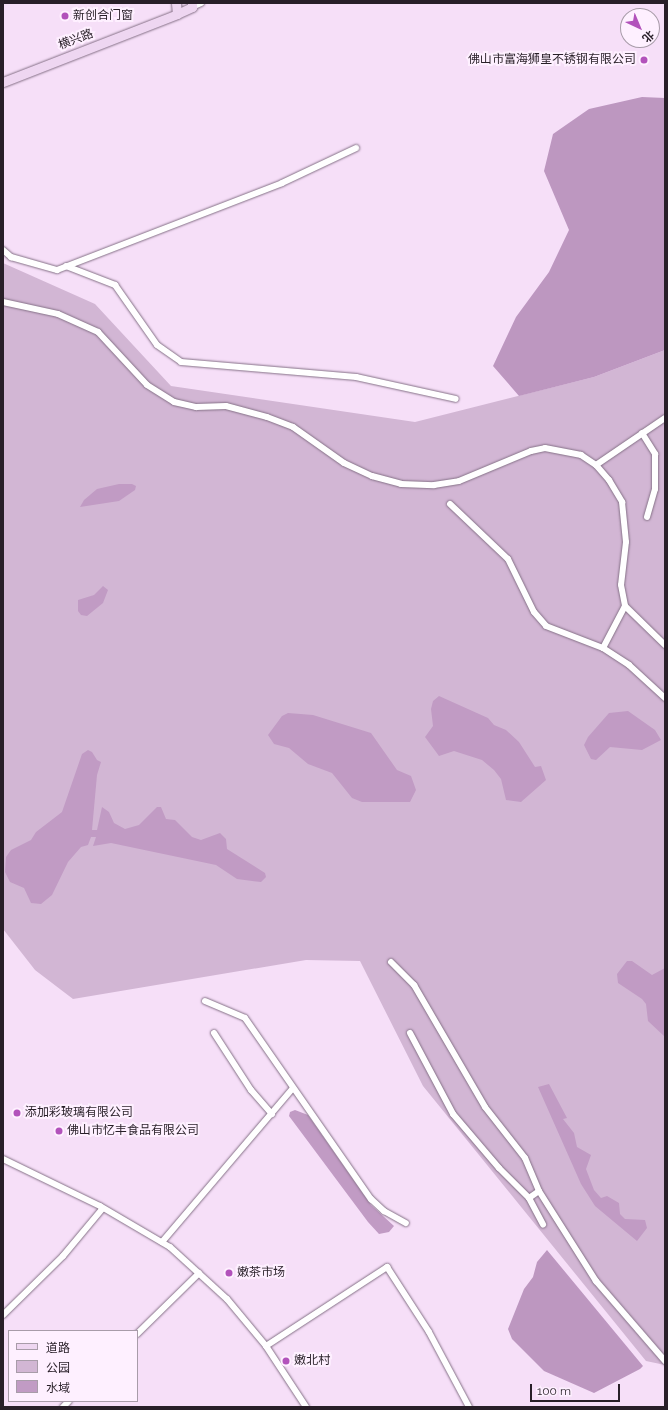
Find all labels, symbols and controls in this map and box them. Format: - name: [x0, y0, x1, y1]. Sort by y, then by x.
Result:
- north arrow: [620, 8, 660, 48]
- place label: 新创合门窗: [73, 9, 133, 23]
- marker: 新创合门窗: [60, 11, 70, 21]
- street label: 横兴路: [57, 27, 95, 53]
- text: 北: [640, 28, 656, 45]
- place label: 佛山市富海狮皇不锈钢有限公司: [468, 53, 636, 67]
- marker: 佛山市富海狮皇不锈钢有限公司: [639, 55, 649, 65]
- place label: 添加彩玻璃有限公司: [25, 1106, 133, 1120]
- marker: 添加彩玻璃有限公司: [12, 1108, 22, 1118]
- place label: 佛山市忆丰食品有限公司: [67, 1124, 199, 1138]
- marker: 佛山市忆丰食品有限公司: [54, 1126, 64, 1136]
- place label: 嫩茶市场: [237, 1266, 285, 1280]
- marker: 嫩茶市场: [224, 1268, 234, 1278]
- legend: [8, 1330, 138, 1402]
- text: 道路: [46, 1341, 70, 1355]
- place label: 嫩北村: [294, 1354, 330, 1368]
- marker: 嫩北村: [281, 1356, 291, 1366]
- text: 公园: [46, 1361, 70, 1375]
- scale bar: [532, 1376, 622, 1402]
- text: 水域: [46, 1381, 70, 1395]
- text: 100 m: [537, 1384, 571, 1398]

